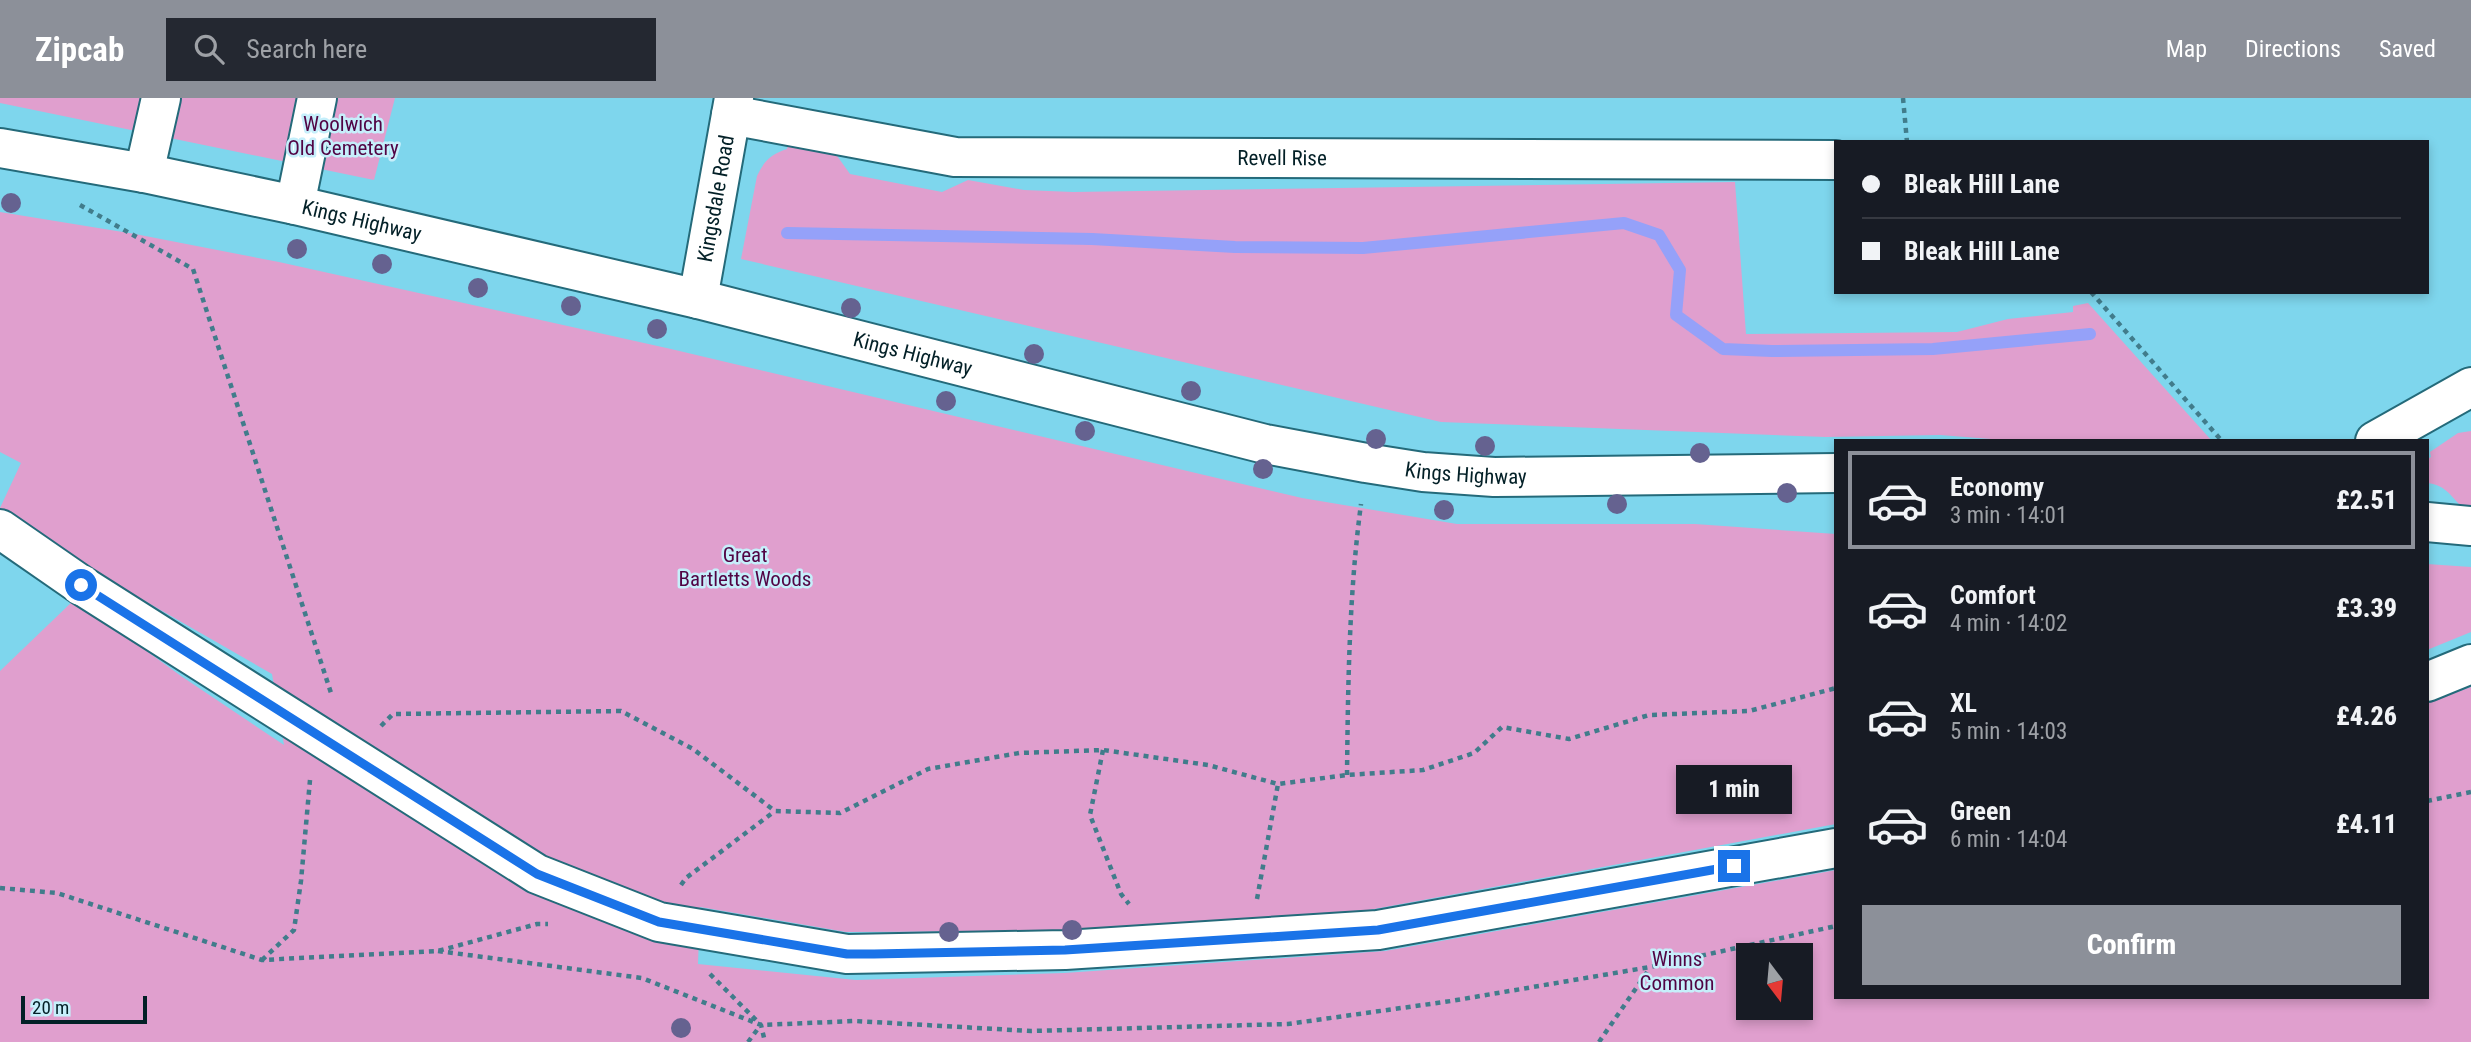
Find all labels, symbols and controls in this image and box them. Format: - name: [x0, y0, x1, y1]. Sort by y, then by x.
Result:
- search box: [166, 18, 656, 81]
- text: Zipcab: [35, 30, 124, 69]
- icon: search: [190, 30, 228, 68]
- text: Search here: [246, 34, 367, 64]
- text: Map: [2166, 35, 2207, 63]
- text: Directions: [2245, 35, 2341, 63]
- text: Saved: [2379, 35, 2436, 63]
- park label: Woolwich Old Cemetery: [287, 112, 399, 160]
- street label: Kingsdale Road: [693, 133, 739, 264]
- street label: Revell Rise: [1237, 146, 1327, 170]
- text: Bleak Hill Lane: [1904, 169, 2060, 199]
- street label: Kings Highway: [300, 195, 424, 246]
- text: Bleak Hill Lane: [1904, 236, 2060, 266]
- street label: Kings Highway: [851, 327, 975, 381]
- street label: Kings Highway: [1403, 457, 1527, 489]
- icon: car: [1866, 469, 1929, 532]
- text: Economy: [1950, 472, 2044, 502]
- text: £2.51: [2336, 485, 2397, 515]
- text: 3 min · 14:01: [1950, 502, 2067, 529]
- park label: Great Bartletts Woods: [679, 543, 811, 591]
- route start: [65, 569, 97, 601]
- icon: car: [1866, 577, 1929, 640]
- text: Comfort: [1950, 580, 2036, 610]
- text: £3.39: [2336, 593, 2397, 623]
- text: 4 min · 14:02: [1950, 610, 2067, 637]
- icon: car: [1866, 685, 1929, 748]
- text: XL: [1950, 688, 1977, 718]
- text: £4.26: [2336, 701, 2397, 731]
- text: 5 min · 14:03: [1950, 718, 2067, 745]
- callout: 1 min: [1676, 764, 1792, 814]
- text: 1 min: [1708, 776, 1760, 803]
- icon: car: [1866, 793, 1929, 856]
- text: Green: [1950, 796, 2011, 826]
- text: £4.11: [2336, 809, 2397, 839]
- text: 6 min · 14:04: [1950, 826, 2067, 853]
- route end: [1718, 850, 1750, 882]
- button: Confirm: [1862, 905, 2401, 985]
- north arrow: [1736, 943, 1813, 1020]
- map controls: [1736, 943, 1813, 1020]
- park label: Winns Common: [1640, 947, 1714, 995]
- scale bar: [21, 993, 147, 1025]
- text: 20 m: [32, 996, 69, 1019]

